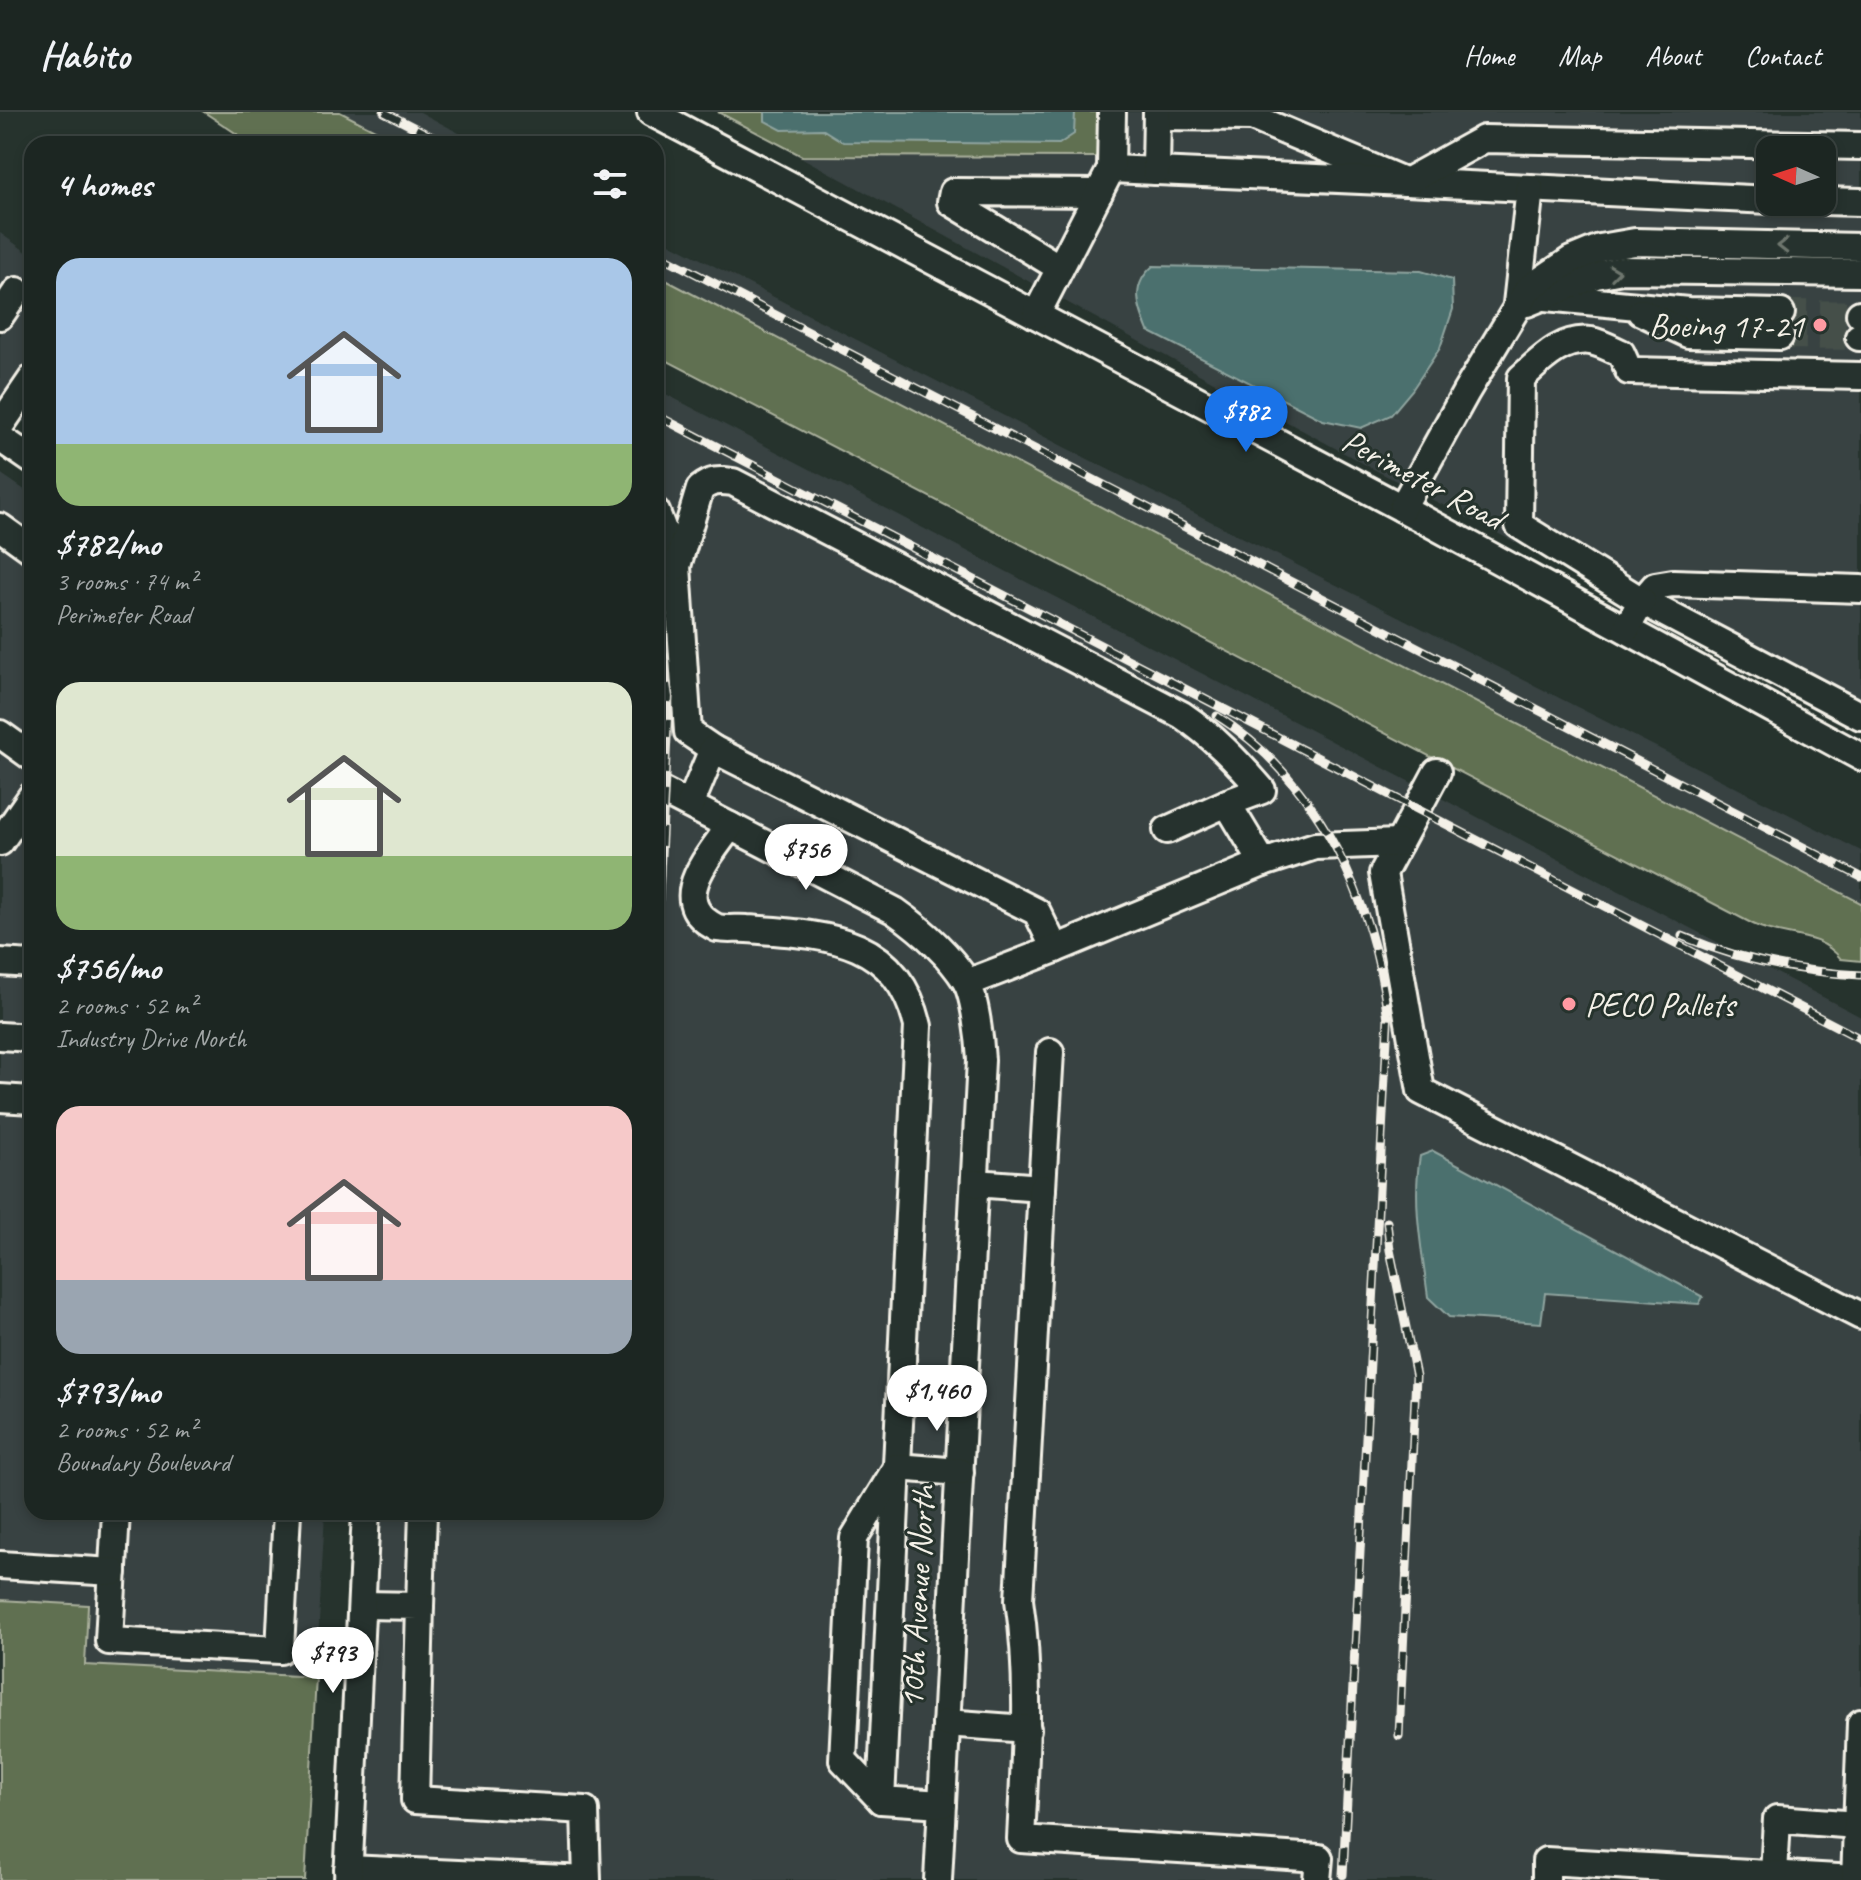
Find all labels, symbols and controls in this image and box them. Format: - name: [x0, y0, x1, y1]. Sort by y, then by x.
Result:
- text: Habito: [40, 32, 129, 79]
- text: Home: [1464, 38, 1514, 73]
- text: Map: [1558, 38, 1601, 73]
- text: About: [1645, 38, 1701, 73]
- text: Contact: [1745, 38, 1821, 73]
- north arrow: [1756, 136, 1836, 216]
- map controls: [1756, 136, 1836, 216]
- icon: filters: [588, 162, 632, 206]
- text: 4 homes: [56, 163, 152, 206]
- one-way arrow: [1776, 237, 1789, 254]
- one-way arrow: [1608, 264, 1622, 281]
- place label: Boeing 17-21: [1649, 304, 1806, 347]
- icon: home: [272, 310, 416, 454]
- marker: Boeing 17-21: [1811, 316, 1829, 334]
- pin: $782: [1199, 386, 1293, 454]
- text: $782: [1223, 395, 1269, 428]
- street label: Perimeter Road: [1335, 419, 1516, 542]
- text: $782/mo: [56, 522, 161, 565]
- text: 3 rooms · 74 m²: [56, 565, 197, 598]
- text: Perimeter Road: [56, 598, 191, 631]
- icon: home: [272, 734, 416, 878]
- pin: $756: [759, 824, 853, 892]
- text: $756: [783, 833, 829, 866]
- text: $756/mo: [56, 946, 161, 989]
- place label: PECO Pallets: [1585, 983, 1738, 1026]
- text: 2 rooms · 52 m²: [56, 989, 197, 1022]
- marker: PECO Pallets: [1560, 995, 1578, 1013]
- text: Industry Drive North: [56, 1022, 246, 1055]
- icon: home: [272, 1158, 416, 1302]
- pin: $1,460: [872, 1365, 1002, 1433]
- text: $793/mo: [56, 1370, 160, 1413]
- text: $1,460: [905, 1374, 969, 1407]
- text: 2 rooms · 52 m²: [56, 1413, 197, 1446]
- text: Boundary Boulevard: [56, 1446, 230, 1479]
- street label: 10th Avenue North: [890, 1482, 944, 1710]
- pin: $793: [286, 1627, 380, 1695]
- text: $793: [310, 1636, 356, 1669]

